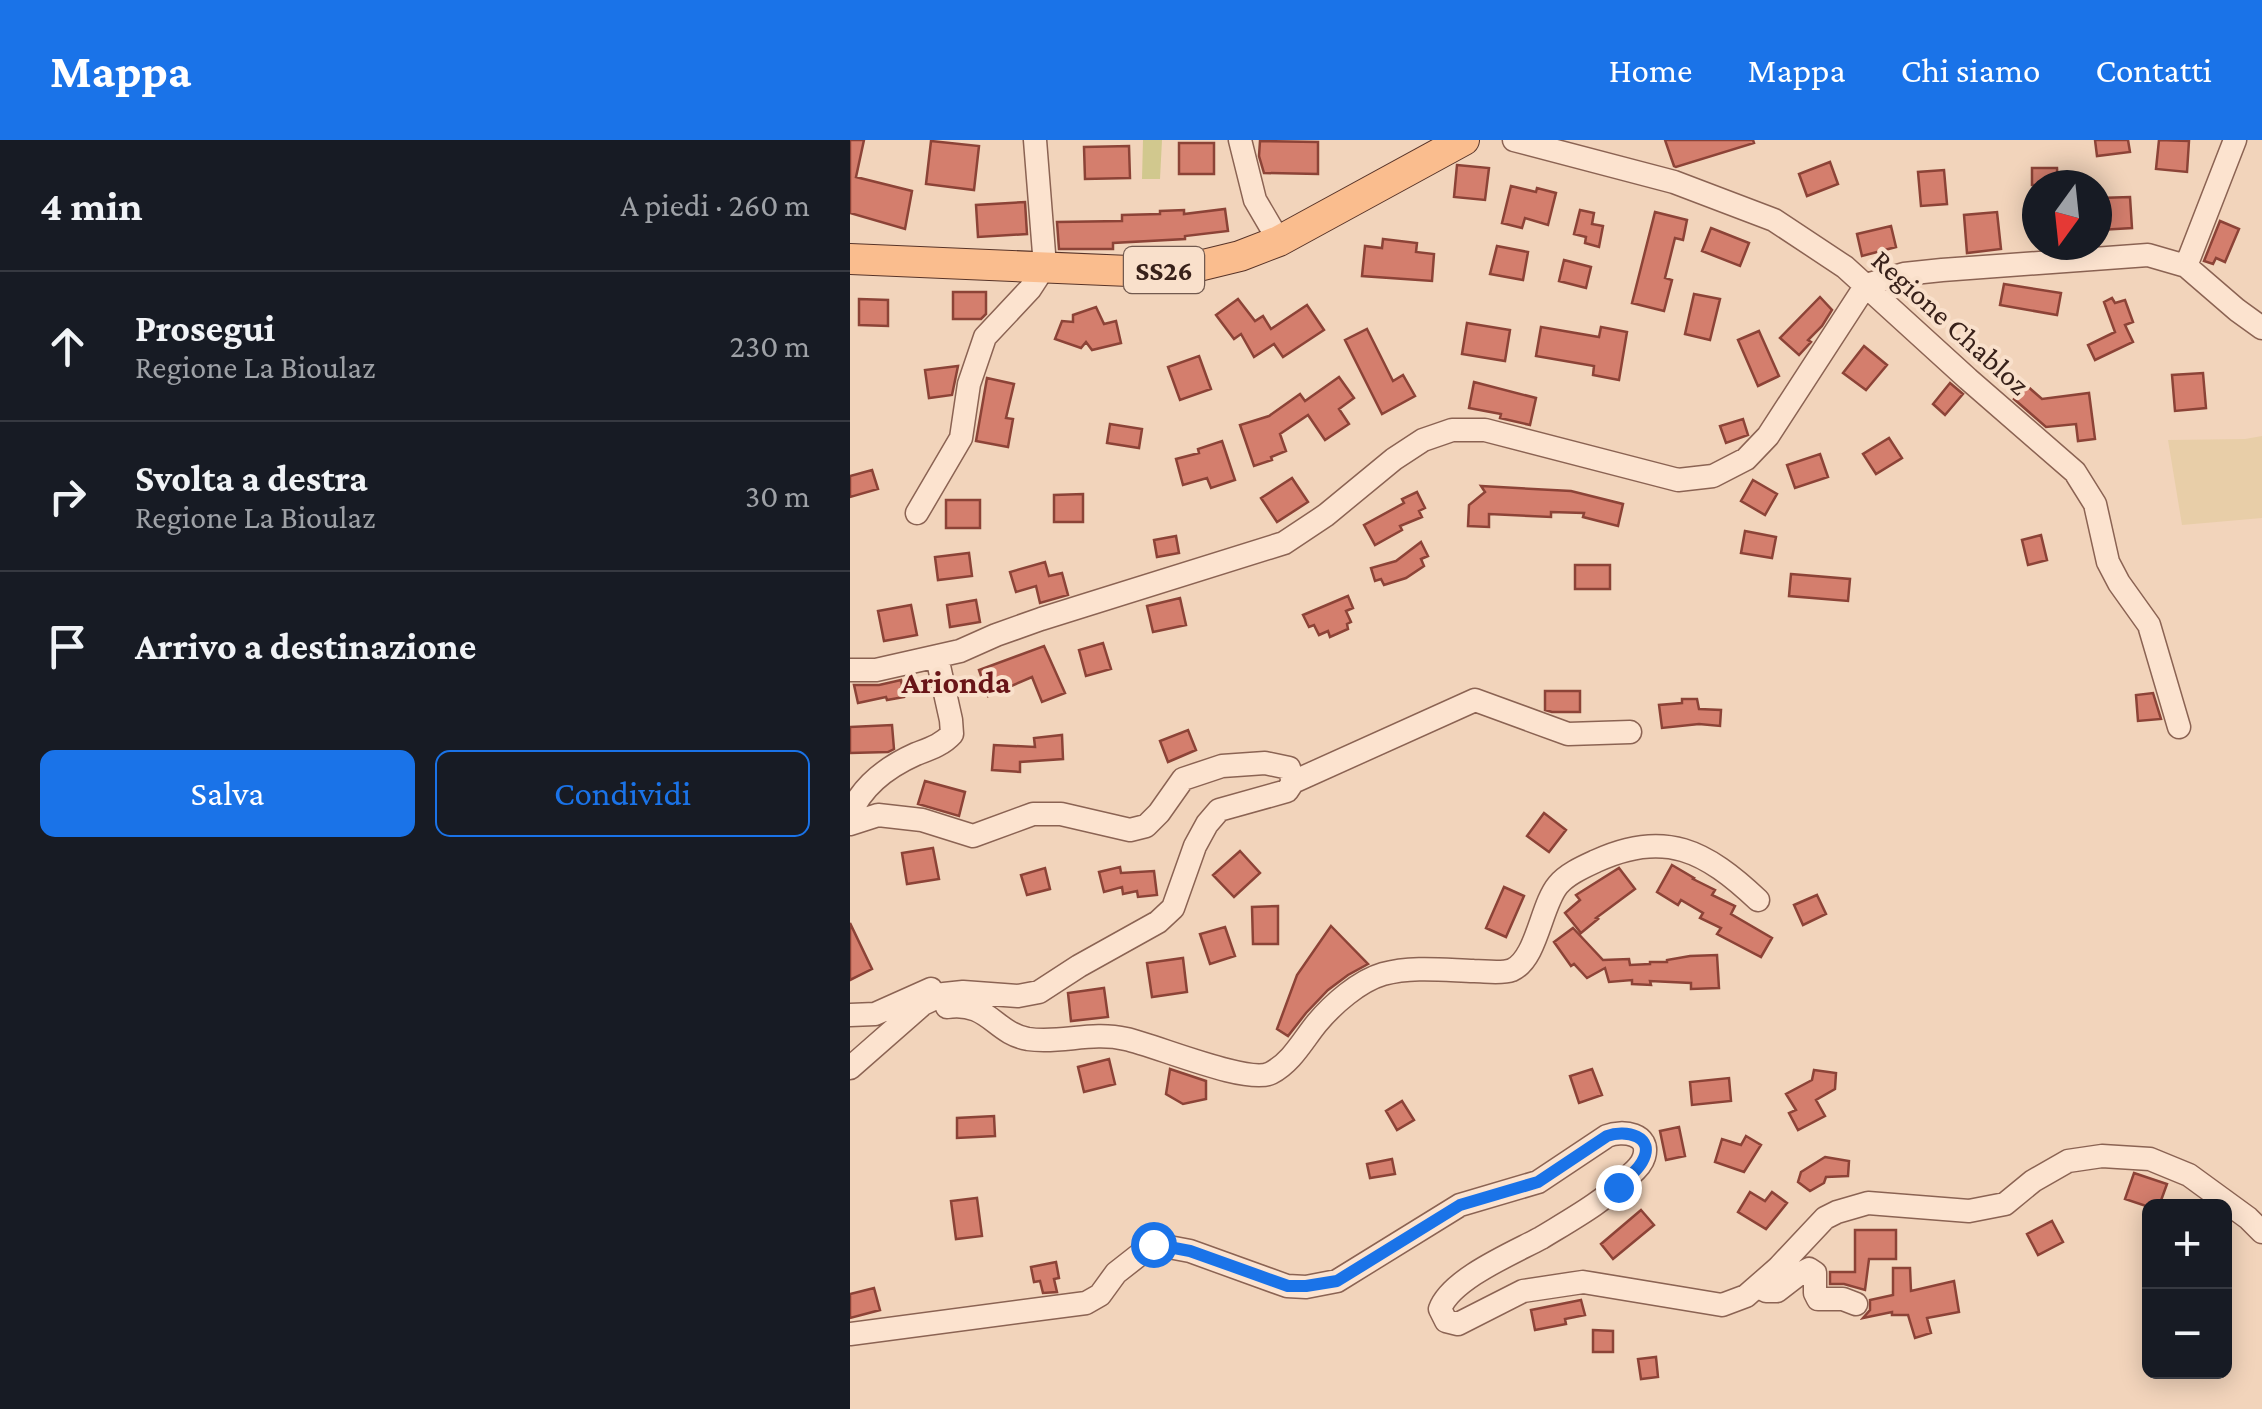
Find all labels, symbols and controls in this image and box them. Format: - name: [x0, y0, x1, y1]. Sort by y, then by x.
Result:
- text: Mappa: [50, 44, 191, 97]
- text: Home: [1609, 51, 1692, 90]
- text: Mappa: [1747, 51, 1846, 90]
- text: Chi siamo: [1901, 51, 2040, 90]
- text: Contatti: [2095, 51, 2212, 90]
- north arrow: [2022, 170, 2112, 260]
- text: 4 min: [40, 182, 143, 229]
- text: A piedi · 260 m: [620, 187, 810, 223]
- street label: Regione Chabloz: [1865, 243, 2036, 402]
- road number: SS26: [1124, 247, 1204, 293]
- text: Prosegui: [135, 307, 275, 349]
- icon: ahead: [40, 319, 95, 374]
- text: 230 m: [730, 328, 810, 364]
- text: Regione La Bioulaz: [135, 349, 376, 385]
- text: Svolta a destra: [135, 457, 368, 499]
- icon: right: [40, 469, 95, 524]
- text: 30 m: [745, 478, 810, 514]
- text: Regione La Bioulaz: [135, 499, 376, 535]
- icon: arrive: [40, 619, 95, 674]
- text: Arrivo a destinazione: [135, 625, 477, 667]
- district label: Arionda: [900, 664, 1011, 700]
- button: Salva: [40, 750, 415, 837]
- button: Condividi: [435, 750, 810, 837]
- route end: [1596, 1165, 1642, 1211]
- map controls: [2142, 1199, 2232, 1379]
- button: +: [2142, 1199, 2232, 1289]
- route start: [1131, 1222, 1177, 1268]
- button: −: [2142, 1289, 2232, 1379]

